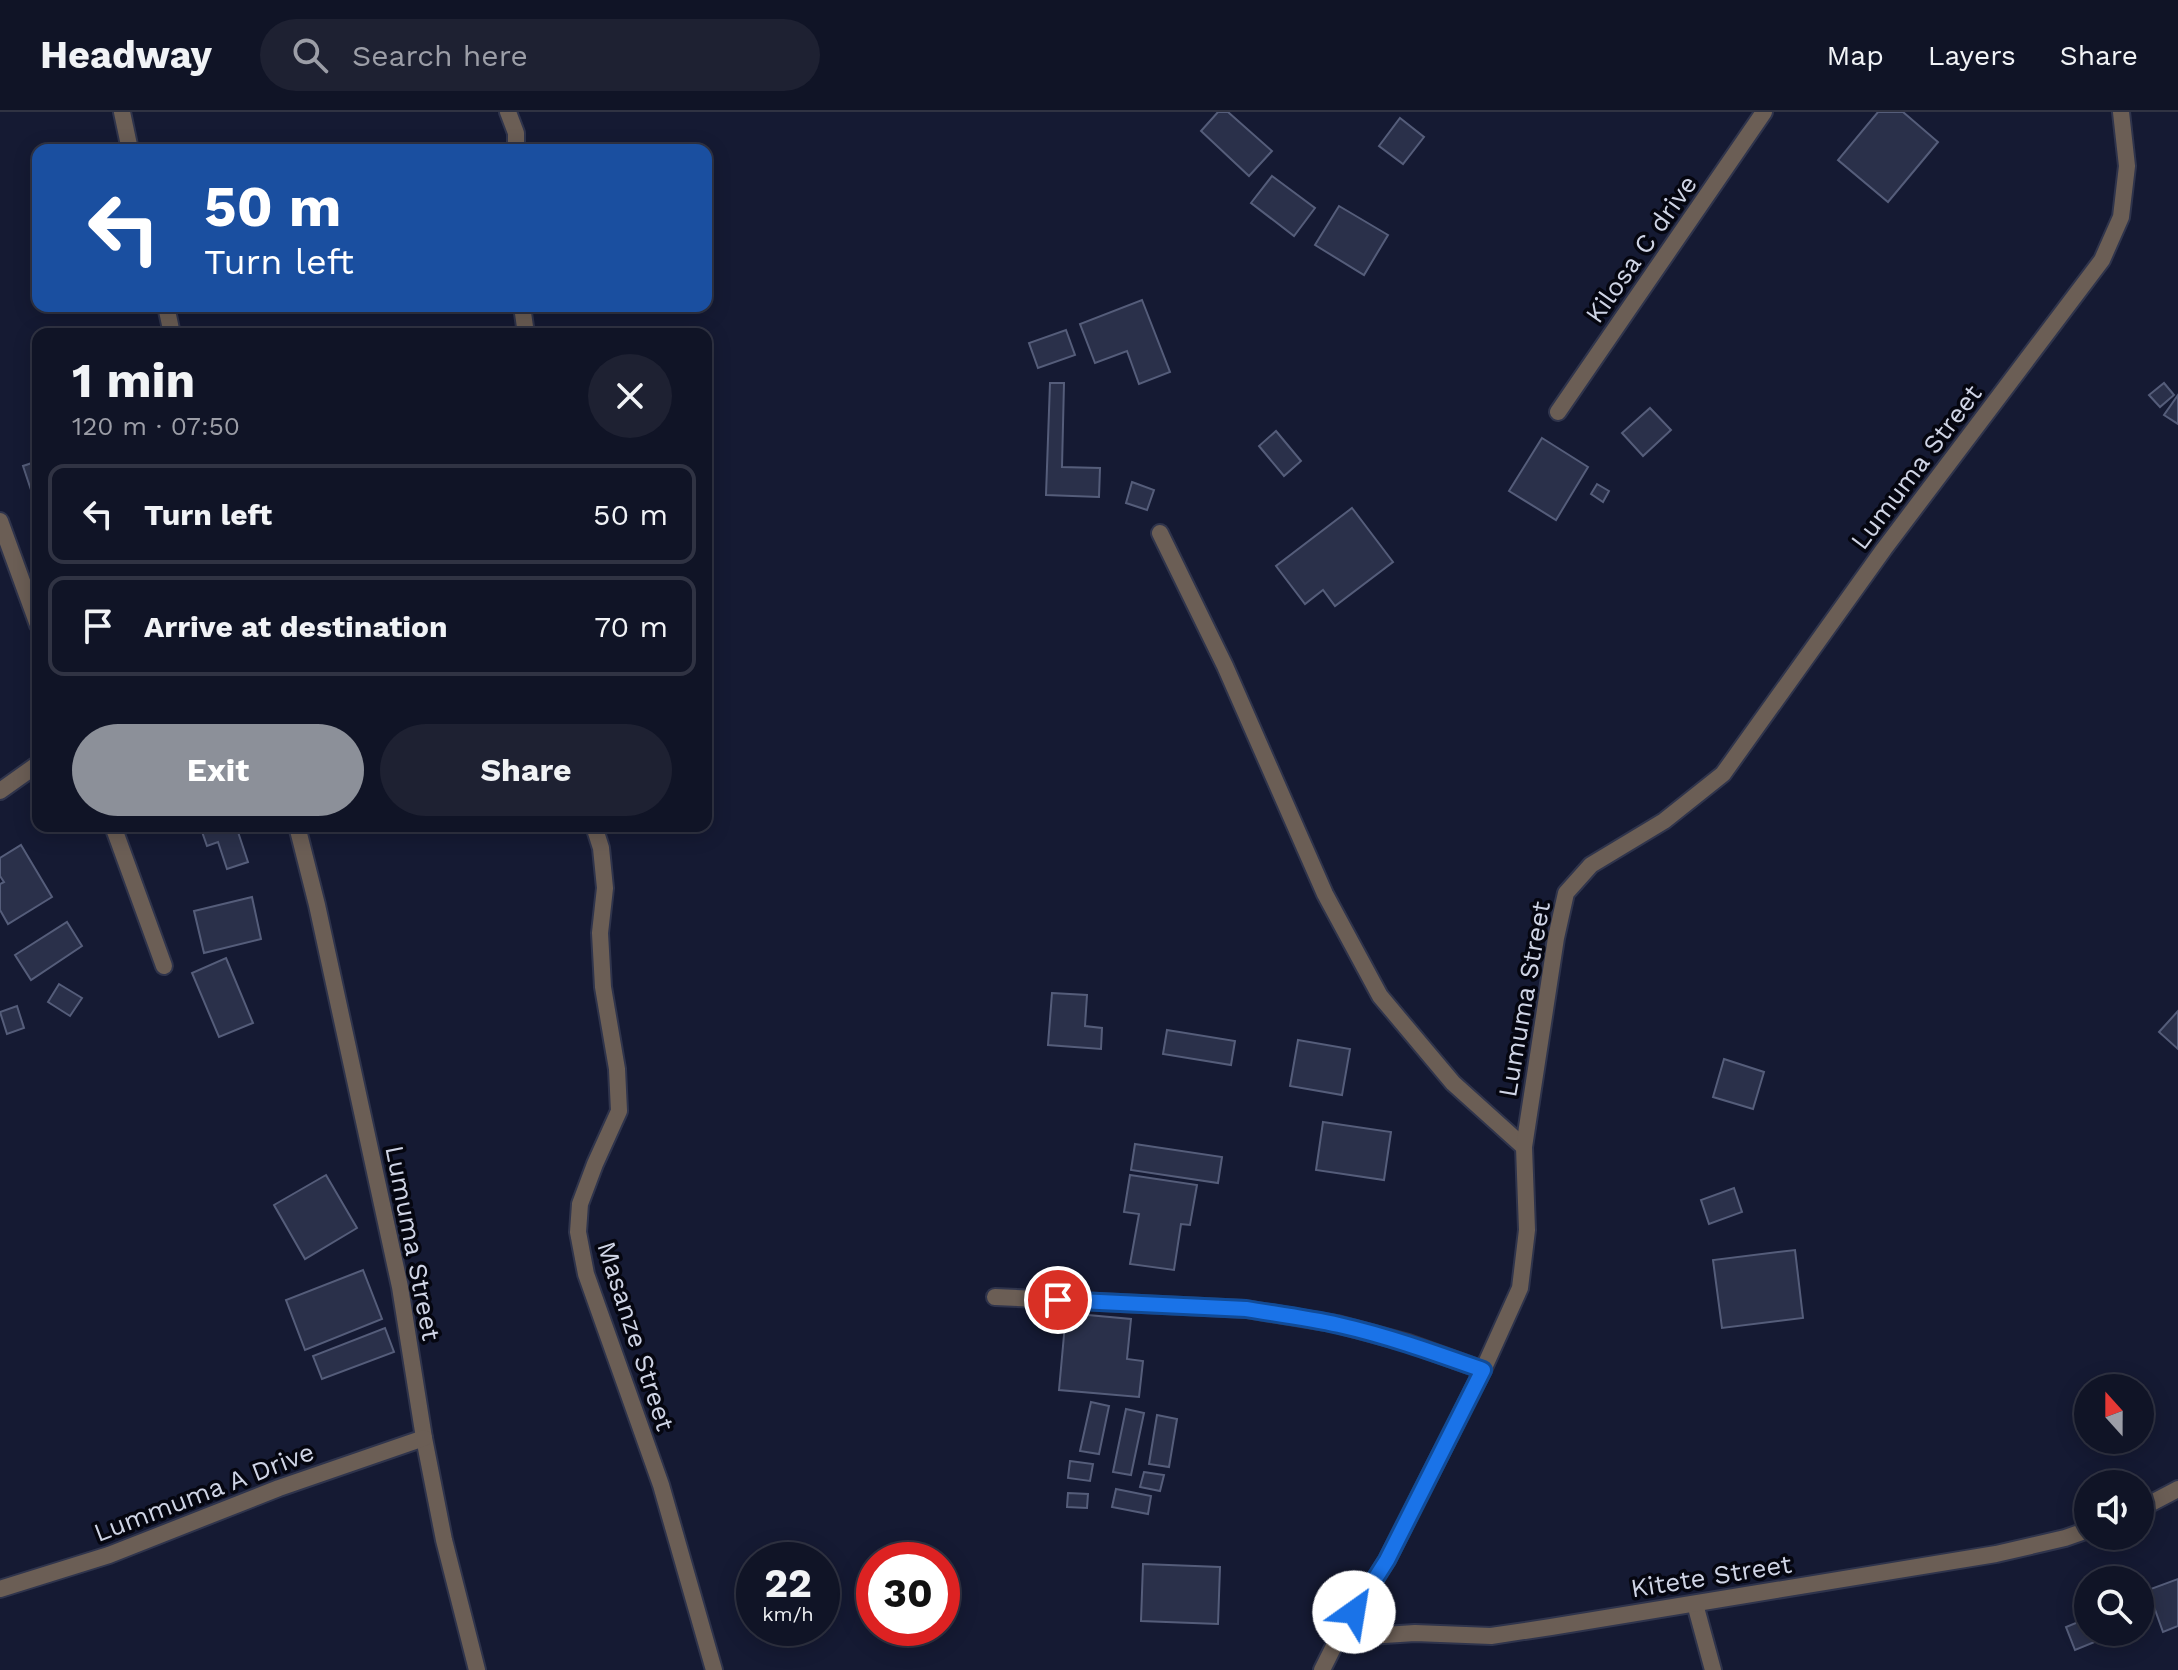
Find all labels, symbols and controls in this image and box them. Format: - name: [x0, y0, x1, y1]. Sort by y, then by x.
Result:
- search box: [260, 19, 820, 91]
- text: Headway: [40, 33, 212, 77]
- icon: search: [288, 33, 332, 77]
- text: Search here: [352, 38, 528, 73]
- text: Map: [1827, 39, 1884, 72]
- text: Layers: [1928, 39, 2016, 72]
- text: Share: [2060, 39, 2138, 72]
- street label: Kilosa C drive: [1579, 169, 1703, 329]
- text: 50 m: [204, 174, 341, 240]
- icon: left: [72, 176, 176, 280]
- text: Turn left: [204, 241, 354, 283]
- text: 1 min: [72, 352, 195, 409]
- button: close: [588, 354, 672, 438]
- street label: Lumuma Street: [1844, 379, 1988, 555]
- text: 120 m · 07:50: [72, 411, 240, 441]
- icon: left: [76, 492, 120, 536]
- text: Turn left: [144, 497, 272, 532]
- text: 50 m: [593, 497, 668, 532]
- icon: arrive: [76, 604, 120, 648]
- text: Arrive at destination: [144, 609, 448, 644]
- text: 70 m: [594, 609, 668, 644]
- button: Exit: [72, 724, 364, 816]
- button: Share: [380, 724, 672, 816]
- street label: Lumuma Street: [1492, 899, 1556, 1099]
- street label: Lumuma Street: [379, 1143, 447, 1343]
- street label: Masanze Street: [591, 1238, 681, 1434]
- pin: [1024, 1266, 1092, 1334]
- icon: arrive: [1036, 1278, 1080, 1322]
- north arrow: [2074, 1374, 2154, 1454]
- map controls: [2074, 1374, 2154, 1646]
- street label: Lummuma A Drive: [90, 1436, 318, 1548]
- button: sound: [2074, 1470, 2154, 1550]
- speed limit sign: 30: [856, 1542, 960, 1646]
- street label: Kitete Street: [1628, 1548, 1794, 1604]
- text: 22: [764, 1560, 812, 1607]
- button: search: [2074, 1566, 2154, 1646]
- position arrow: [1312, 1570, 1396, 1654]
- text: km/h: [762, 1602, 814, 1626]

